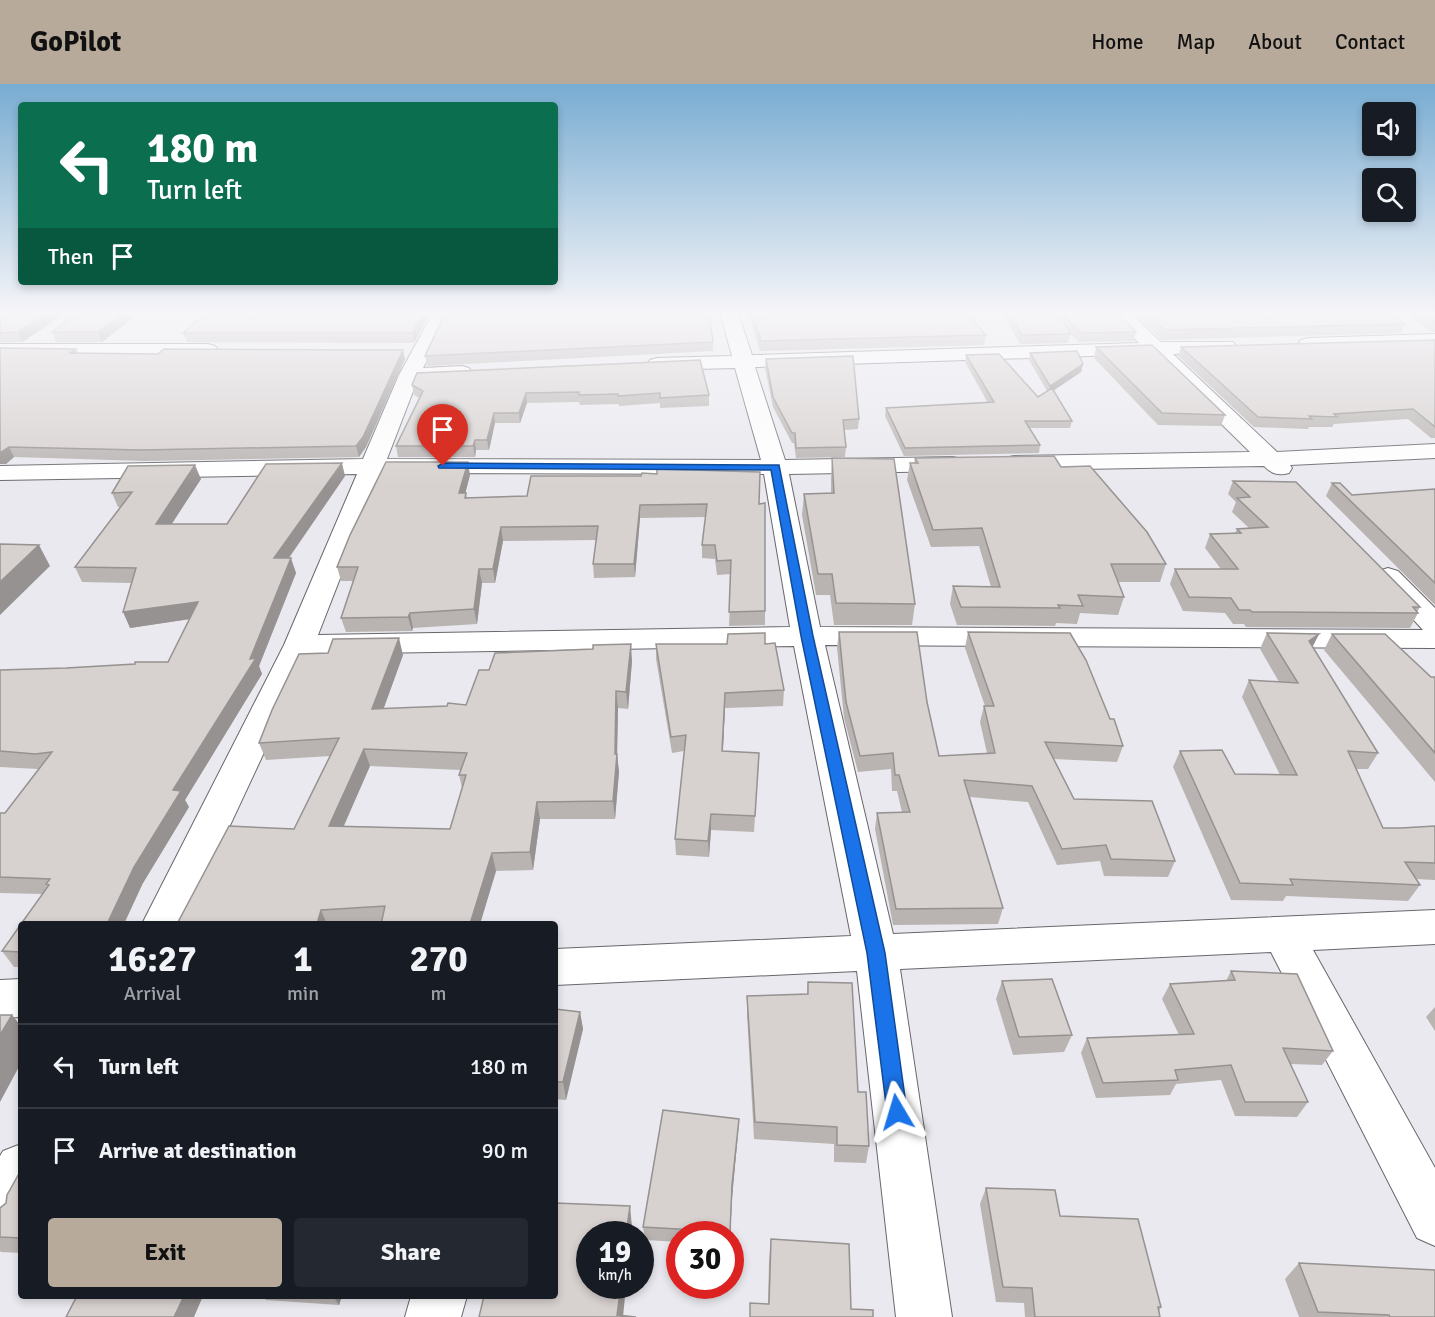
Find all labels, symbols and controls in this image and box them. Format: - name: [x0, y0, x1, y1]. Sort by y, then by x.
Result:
- text: GoPilot: [30, 25, 121, 59]
- text: Home: [1091, 29, 1144, 55]
- text: Map: [1177, 29, 1215, 55]
- text: About: [1248, 29, 1302, 55]
- text: Contact: [1335, 29, 1405, 55]
- map controls: [1362, 102, 1416, 222]
- button: sound: [1362, 102, 1416, 156]
- text: 180 m: [147, 123, 258, 174]
- icon: left: [48, 126, 126, 204]
- button: search: [1362, 168, 1416, 222]
- text: Turn left: [147, 174, 242, 207]
- icon: arrive: [106, 240, 139, 273]
- text: Then: [48, 243, 94, 270]
- pin: [417, 404, 468, 466]
- icon: arrive: [426, 413, 459, 446]
- text: 16:27: [108, 937, 197, 982]
- text: 1: [293, 937, 313, 982]
- text: 270: [409, 937, 468, 982]
- text: Arrival: [124, 981, 181, 1006]
- text: min: [287, 981, 319, 1006]
- text: m: [431, 981, 447, 1006]
- icon: left: [48, 1050, 81, 1083]
- text: Turn left: [99, 1053, 179, 1080]
- text: 180 m: [470, 1053, 528, 1080]
- position arrow: [865, 1080, 929, 1144]
- icon: arrive: [48, 1134, 81, 1167]
- text: Arrive at destination: [99, 1137, 296, 1164]
- text: 90 m: [482, 1137, 528, 1164]
- button: Exit: [48, 1218, 282, 1287]
- button: Share: [294, 1218, 528, 1287]
- speed limit sign: 30: [666, 1221, 744, 1299]
- text: 19: [599, 1234, 631, 1271]
- text: km/h: [598, 1266, 632, 1284]

